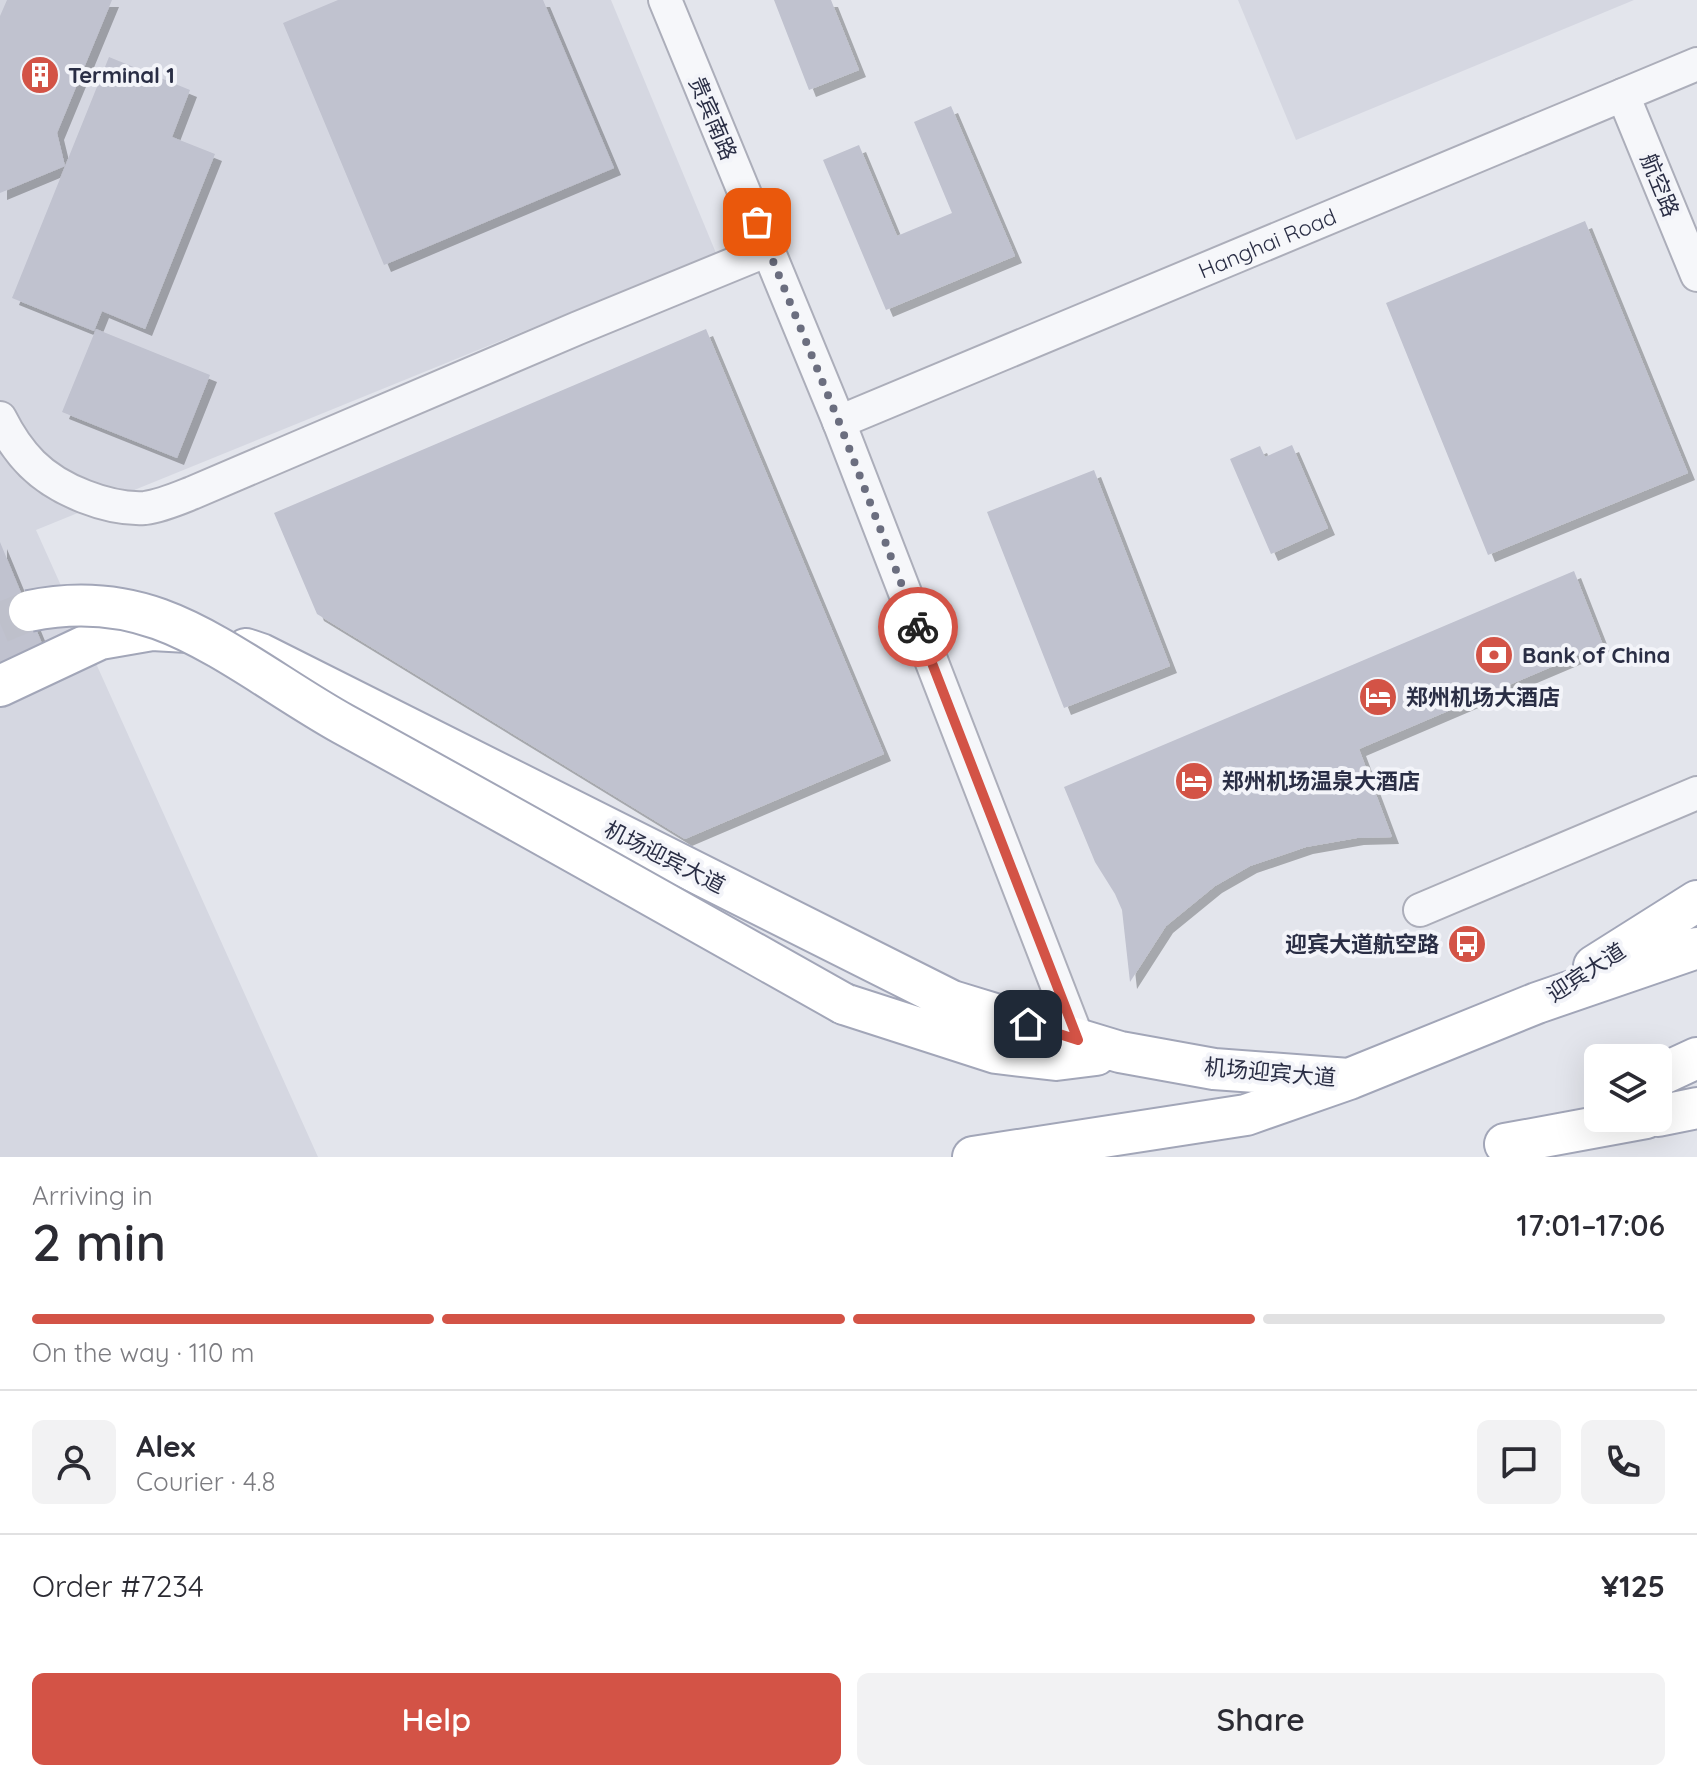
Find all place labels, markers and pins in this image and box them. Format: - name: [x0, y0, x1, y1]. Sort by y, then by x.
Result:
- building icon: Terminal 1: [19, 54, 61, 96]
- place label: Terminal 1: [68, 61, 175, 89]
- pin: [723, 188, 791, 256]
- bank icon: Bank of China: [1473, 634, 1515, 676]
- place label: Bank of China: [1522, 641, 1670, 669]
- hotel icon: 郑州机场大酒店: [1357, 676, 1399, 718]
- place label: 郑州机场大酒店: [1406, 683, 1560, 711]
- hotel icon: 郑州机场温泉大酒店: [1173, 760, 1215, 802]
- place label: 郑州机场温泉大酒店: [1222, 767, 1420, 795]
- bus stop icon: 迎宾大道航空路: [1446, 923, 1488, 965]
- place label: 迎宾大道航空路: [1285, 930, 1439, 958]
- pin: [994, 990, 1062, 1058]

